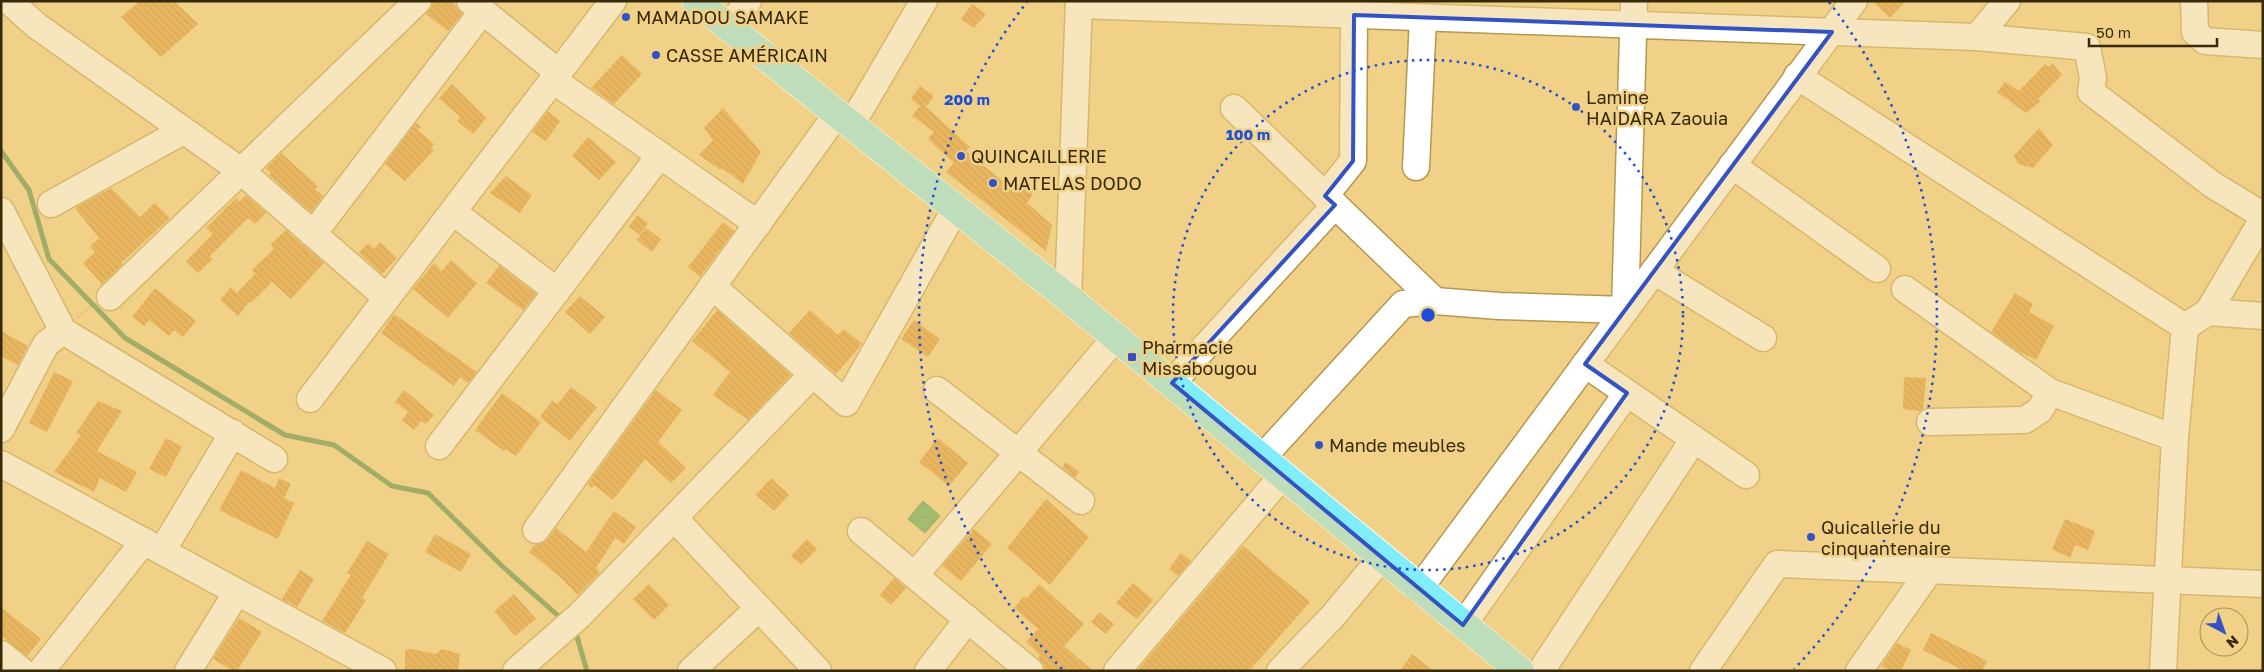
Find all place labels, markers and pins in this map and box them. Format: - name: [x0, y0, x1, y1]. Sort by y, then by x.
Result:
- place label: MAMADOU SAMAKE: [636, 6, 809, 28]
- marker: MAMADOU SAMAKE: [620, 11, 632, 23]
- place label: CASSE AMÉRICAIN: [666, 44, 828, 66]
- marker: CASSE AMÉRICAIN: [650, 49, 662, 61]
- place label: Lamine HAIDARA Zaouia: [1586, 86, 1728, 129]
- marker: Lamine HAIDARA Zaouia: [1570, 101, 1582, 113]
- place label: QUINCAILLERIE: [971, 145, 1107, 167]
- marker: QUINCAILLERIE: [955, 150, 967, 162]
- place label: MATELAS DODO: [1003, 172, 1142, 194]
- marker: MATELAS DODO: [987, 177, 999, 189]
- centre of rings: [1419, 306, 1437, 324]
- place label: Pharmacie Missabougou: [1142, 336, 1257, 379]
- marker: Pharmacie Missabougou: [1126, 351, 1138, 363]
- place label: Mande meubles: [1329, 434, 1466, 456]
- marker: Mande meubles: [1313, 439, 1325, 451]
- place label: Quicallerie du cinquantenaire: [1821, 516, 1951, 559]
- marker: Quicallerie du cinquantenaire: [1805, 531, 1817, 543]

